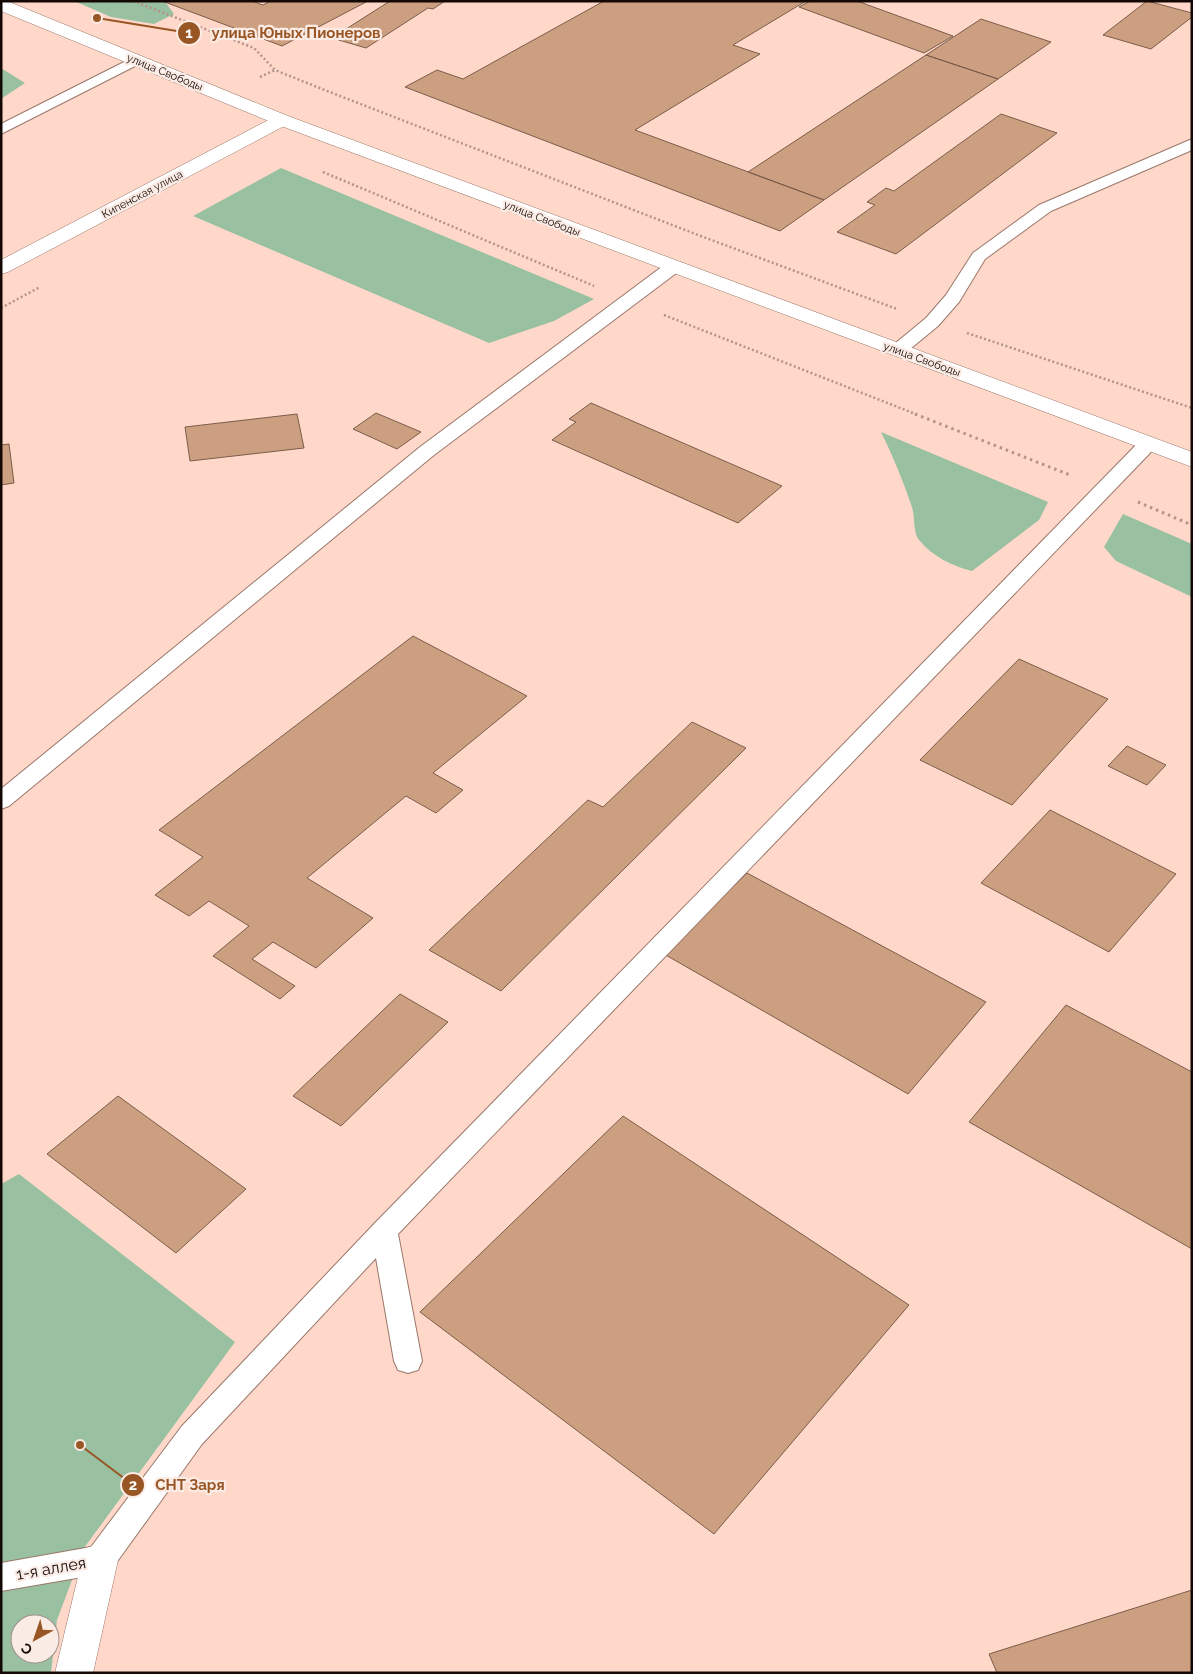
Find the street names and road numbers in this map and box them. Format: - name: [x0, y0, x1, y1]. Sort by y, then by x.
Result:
- street label: улица Свободы: [125, 51, 205, 94]
- street label: Кипенская улица: [100, 168, 185, 221]
- street label: улица Свободы: [502, 198, 582, 239]
- street label: улица Свободы: [882, 340, 962, 379]
- street label: 1-я аллея: [15, 1553, 87, 1584]

